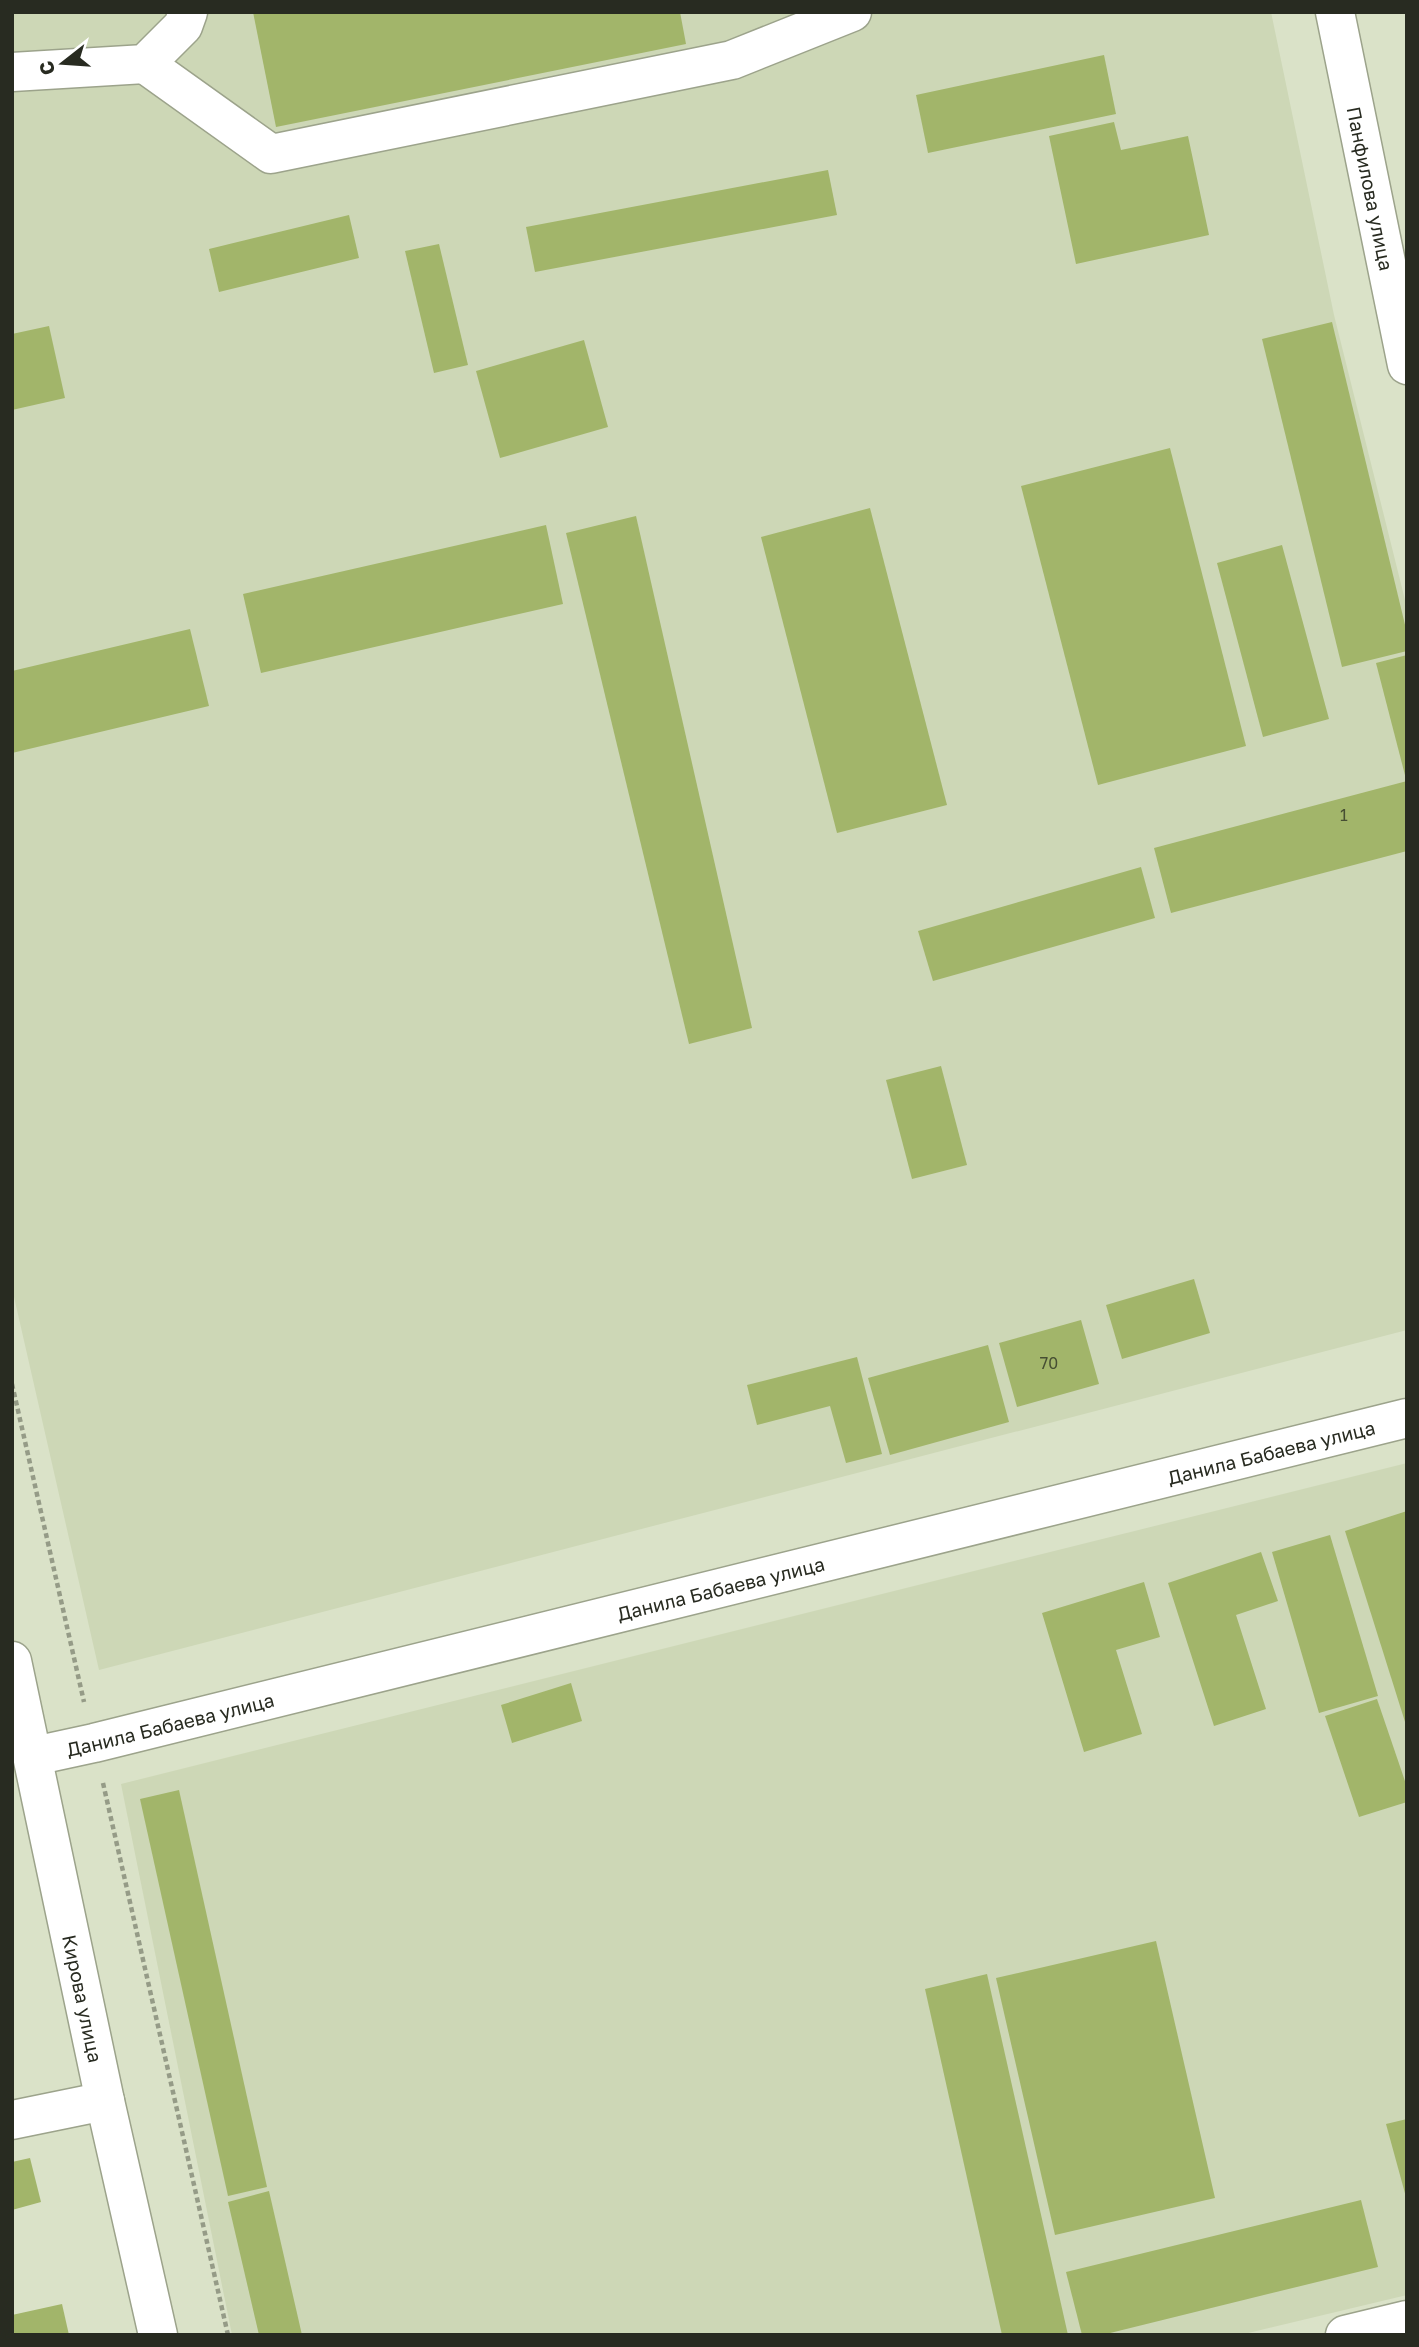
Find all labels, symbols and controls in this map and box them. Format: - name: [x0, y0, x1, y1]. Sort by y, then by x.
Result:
- north arrow: [28, 28, 98, 98]
- text: С: [33, 58, 59, 78]
- street label: Панфилова улица: [1343, 104, 1399, 272]
- house number: 1: [1340, 805, 1348, 825]
- house number: 70: [1040, 1353, 1058, 1373]
- street label: Данила Бабаева улица: [1165, 1415, 1377, 1488]
- street label: Данила Бабаева улица: [615, 1551, 827, 1625]
- street label: Данила Бабаева улица: [64, 1687, 276, 1760]
- street label: Кирова улица: [59, 1933, 108, 2065]

